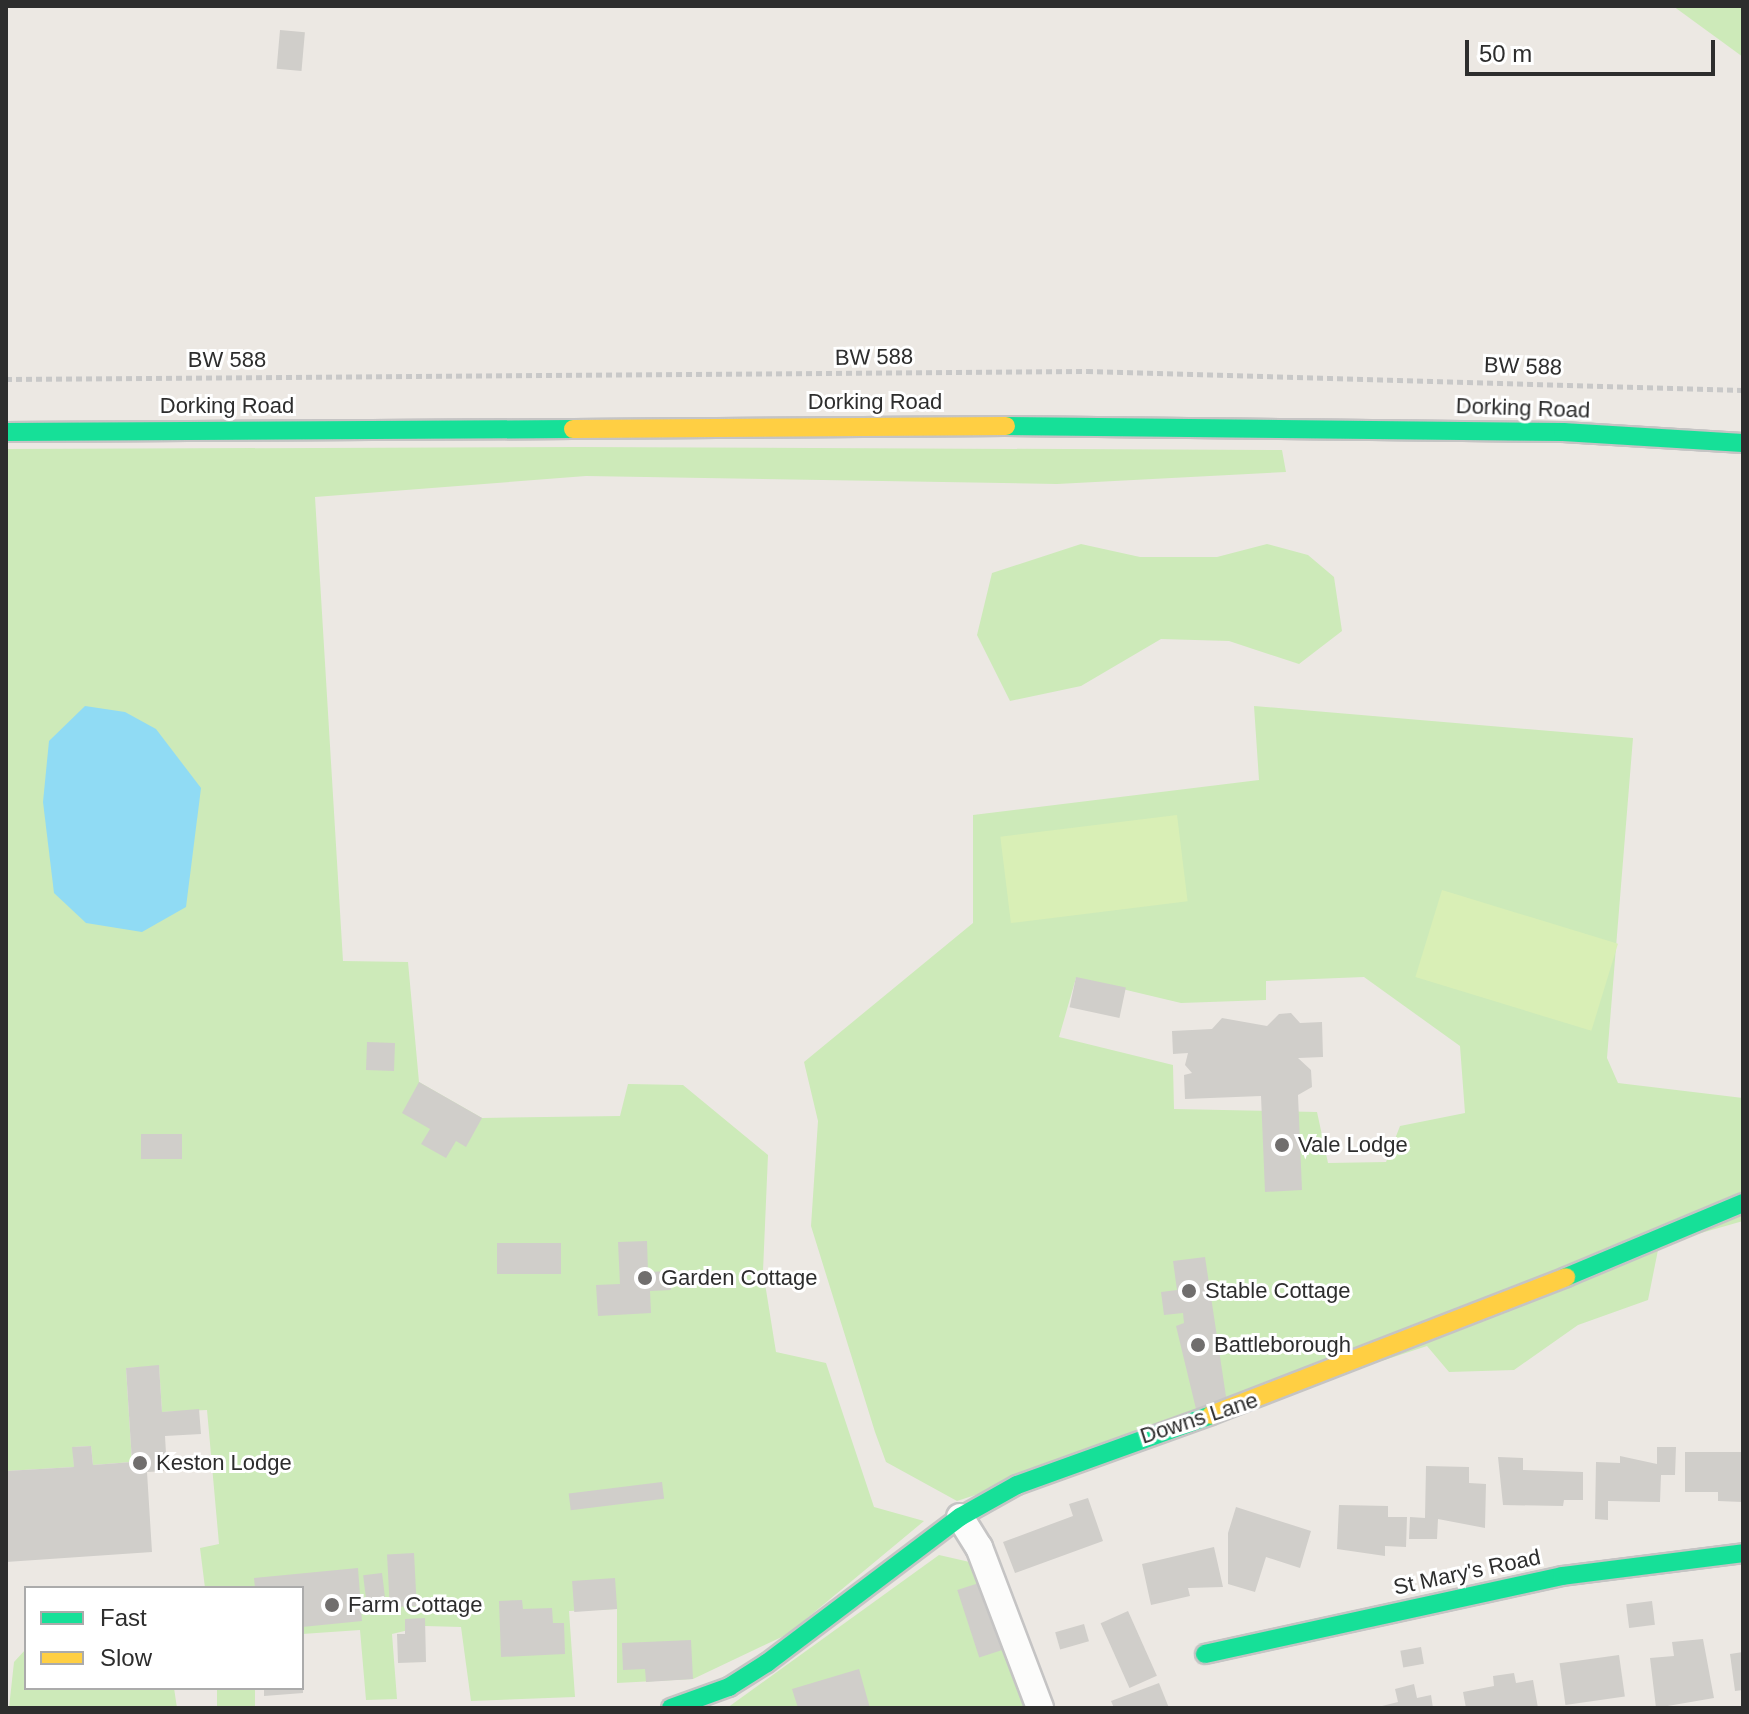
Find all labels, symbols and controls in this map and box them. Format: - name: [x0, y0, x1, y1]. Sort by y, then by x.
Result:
- scale bar: [1469, 24, 1719, 74]
- text: 50 m: [1479, 40, 1532, 67]
- street label: BW 588: [835, 343, 913, 371]
- street label: BW 588: [188, 347, 266, 373]
- street label: BW 588: [1483, 351, 1563, 381]
- street label: Dorking Road: [808, 389, 942, 415]
- street label: Dorking Road: [1455, 392, 1591, 424]
- street label: Dorking Road: [160, 393, 294, 419]
- place label: Vale Lodge: [1298, 1132, 1408, 1158]
- marker: Vale Lodge: [1273, 1136, 1291, 1154]
- place label: Garden Cottage: [661, 1265, 818, 1291]
- marker: Garden Cottage: [636, 1269, 654, 1287]
- place label: Stable Cottage: [1205, 1278, 1351, 1304]
- marker: Stable Cottage: [1180, 1282, 1198, 1300]
- place label: Battleborough: [1214, 1332, 1351, 1358]
- marker: Battleborough: [1189, 1336, 1207, 1354]
- street label: Downs Lane: [1137, 1387, 1261, 1449]
- place label: Keston Lodge: [156, 1450, 292, 1476]
- marker: Keston Lodge: [131, 1454, 149, 1472]
- street label: St Mary's Road: [1391, 1544, 1543, 1600]
- legend: [24, 1586, 304, 1690]
- place label: Farm Cottage: [348, 1592, 482, 1618]
- marker: Farm Cottage: [323, 1596, 341, 1614]
- text: Fast: [100, 1604, 147, 1631]
- text: Slow: [100, 1644, 152, 1671]

